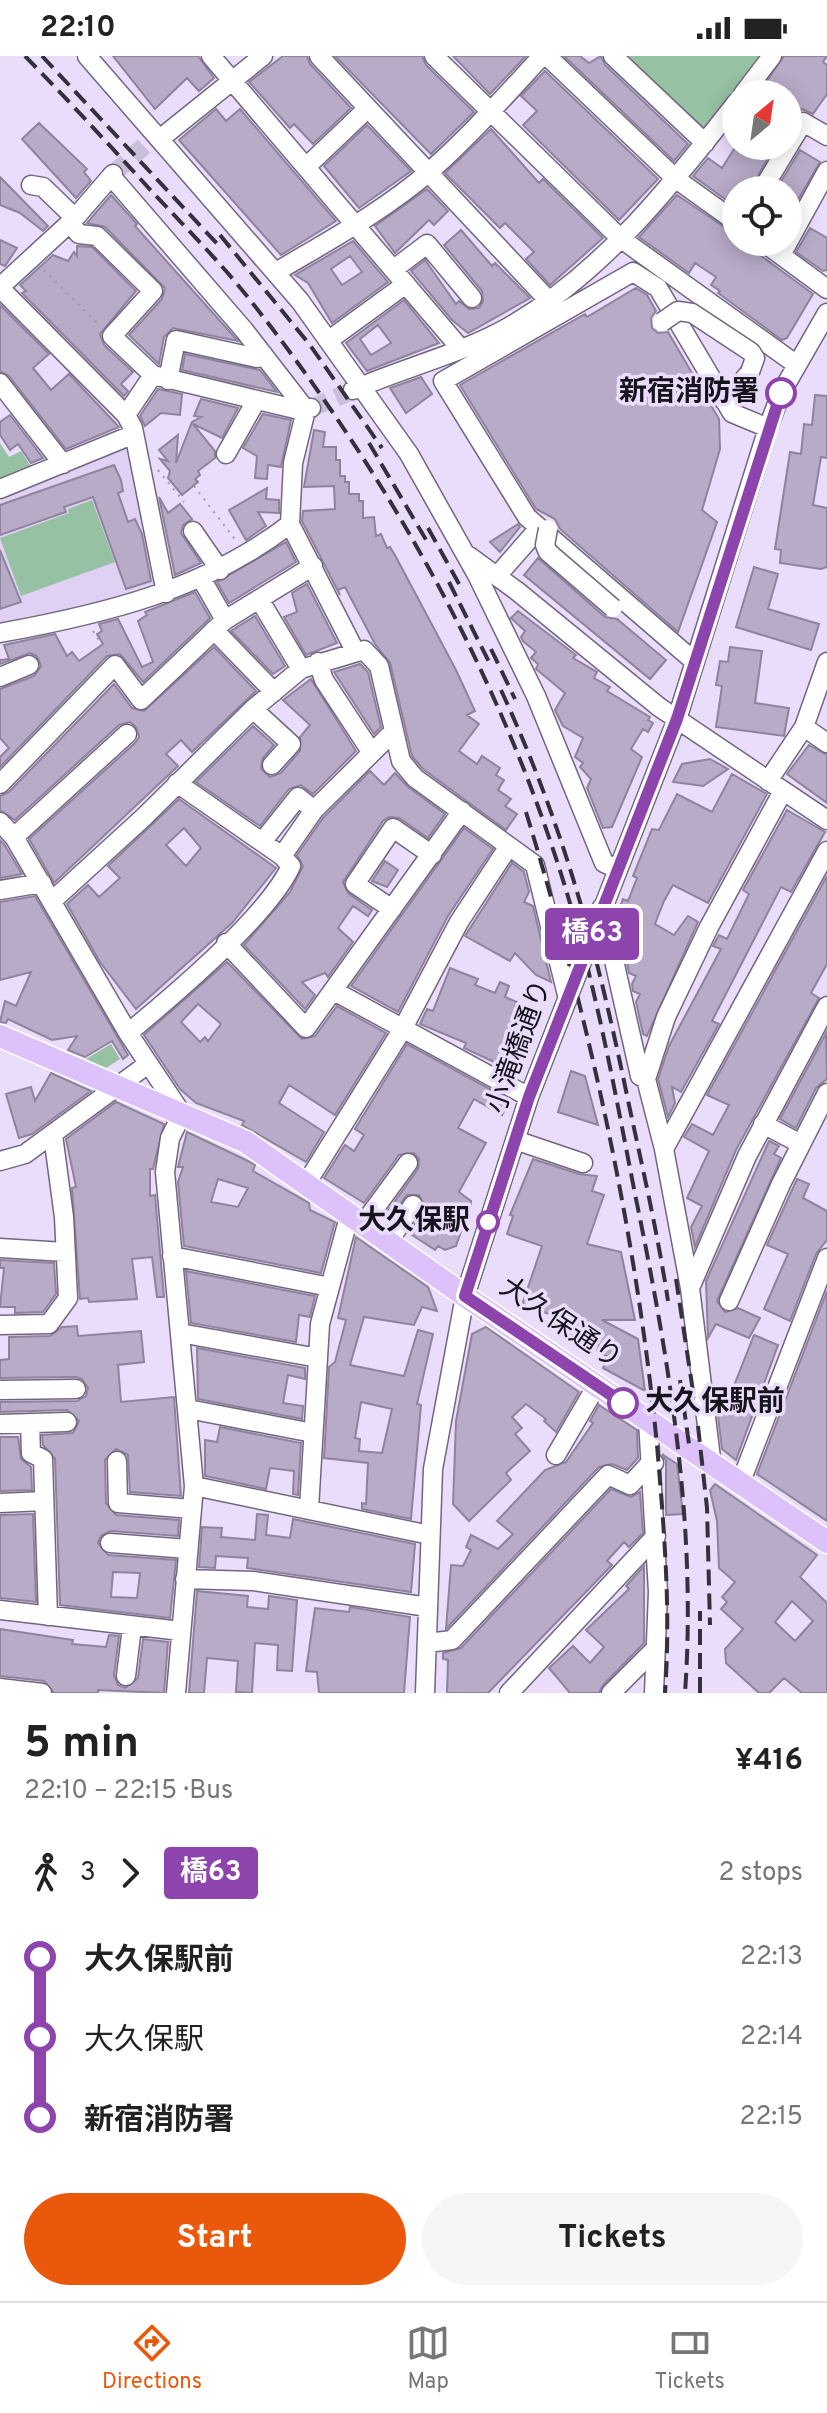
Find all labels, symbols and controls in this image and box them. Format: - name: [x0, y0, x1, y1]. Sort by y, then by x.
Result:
- text: 22:10: [40, 10, 116, 47]
- north arrow: [722, 80, 802, 160]
- map controls: [722, 80, 802, 256]
- button: locate: [722, 176, 802, 256]
- place label: 新宿消防署: [619, 375, 759, 411]
- marker: 新宿消防署: [766, 378, 796, 408]
- line badge: 橋63: [546, 908, 638, 960]
- text: 橋63: [561, 916, 623, 952]
- street label: 小滝橋通り: [479, 975, 561, 1119]
- place label: 大久保駅: [358, 1204, 470, 1240]
- marker: 大久保駅: [477, 1211, 499, 1233]
- street label: 大久保通り: [492, 1270, 628, 1378]
- place label: 大久保駅前: [645, 1385, 785, 1421]
- marker: 大久保駅前: [608, 1388, 638, 1418]
- text: 5 min: [24, 1717, 139, 1773]
- text: ¥416: [735, 1743, 803, 1780]
- text: 22:10 – 22:15 · Bus: [24, 1775, 233, 1808]
- icon: walk: [24, 1851, 68, 1895]
- icon: forward: [108, 1851, 152, 1895]
- text: 橋63: [180, 1855, 242, 1891]
- text: 3: [80, 1857, 96, 1890]
- text: 2 stops: [718, 1857, 803, 1890]
- text: 22:13: [740, 1941, 803, 1974]
- text: 大久保駅前: [84, 1943, 234, 1980]
- text: 22:14: [740, 2021, 803, 2054]
- text: 大久保駅: [84, 2023, 204, 2060]
- text: 22:15: [739, 2101, 803, 2134]
- text: 新宿消防署: [84, 2103, 234, 2140]
- button: Start: [24, 2193, 406, 2285]
- button: Tickets: [422, 2193, 803, 2285]
- tab: Directions: [102, 2321, 202, 2396]
- tab: Map: [406, 2321, 450, 2396]
- tab: Tickets: [654, 2321, 725, 2396]

